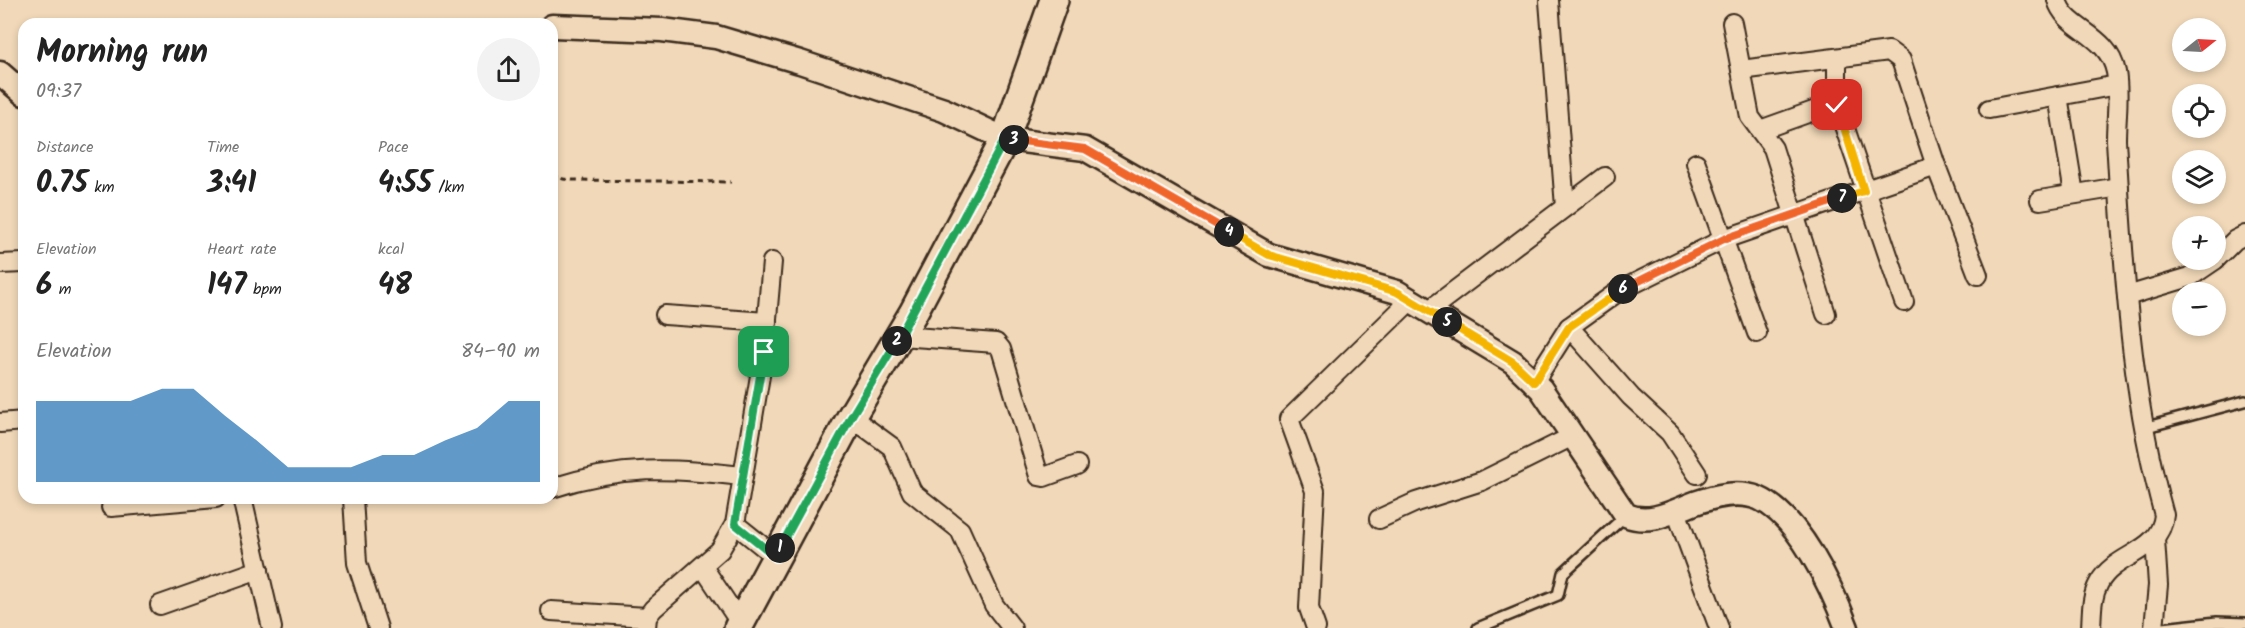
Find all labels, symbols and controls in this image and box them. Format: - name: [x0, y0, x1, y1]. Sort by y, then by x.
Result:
- north arrow: [2172, 18, 2226, 72]
- map controls: [2172, 18, 2226, 336]
- text: Morning run: [36, 27, 208, 80]
- button: share: [477, 38, 540, 101]
- text: 09:37: [36, 76, 81, 108]
- pin: [1811, 79, 1862, 130]
- button: locate: [2172, 84, 2226, 138]
- icon: check: [1820, 88, 1853, 121]
- pin: 3: [999, 125, 1029, 155]
- text: 3: [1010, 127, 1018, 152]
- text: Distance: [36, 135, 94, 160]
- text: Time: [207, 135, 239, 160]
- text: Pace: [378, 135, 409, 160]
- button: layers: [2172, 150, 2226, 204]
- text: 0.75: [36, 160, 88, 208]
- text: 3:41: [207, 160, 256, 208]
- text: 4:55: [378, 160, 432, 208]
- text: km: [88, 175, 115, 200]
- text: /km: [432, 175, 464, 200]
- pin: 7: [1827, 183, 1857, 213]
- text: 7: [1838, 185, 1846, 210]
- button: +: [2172, 216, 2226, 270]
- pin: 4: [1214, 217, 1244, 247]
- text: 4: [1225, 219, 1233, 244]
- text: Elevation: [36, 237, 97, 262]
- text: Heart rate: [207, 237, 277, 262]
- text: kcal: [378, 237, 404, 262]
- text: 6: [36, 262, 52, 310]
- text: 147: [207, 262, 247, 310]
- text: 48: [378, 262, 412, 310]
- pin: 6: [1608, 274, 1638, 304]
- text: 6: [1619, 276, 1627, 301]
- text: m: [52, 277, 71, 302]
- text: bpm: [247, 277, 282, 302]
- button: −: [2172, 282, 2226, 336]
- pin: 5: [1432, 307, 1462, 337]
- text: 5: [1443, 309, 1451, 334]
- pin: [738, 326, 789, 377]
- pin: 2: [882, 326, 912, 356]
- text: 2: [892, 328, 902, 353]
- icon: arrive: [747, 335, 780, 368]
- text: Elevation: [36, 336, 112, 368]
- text: 84–90 m: [461, 336, 540, 368]
- pin: 1: [765, 533, 795, 563]
- text: 1: [778, 535, 782, 560]

